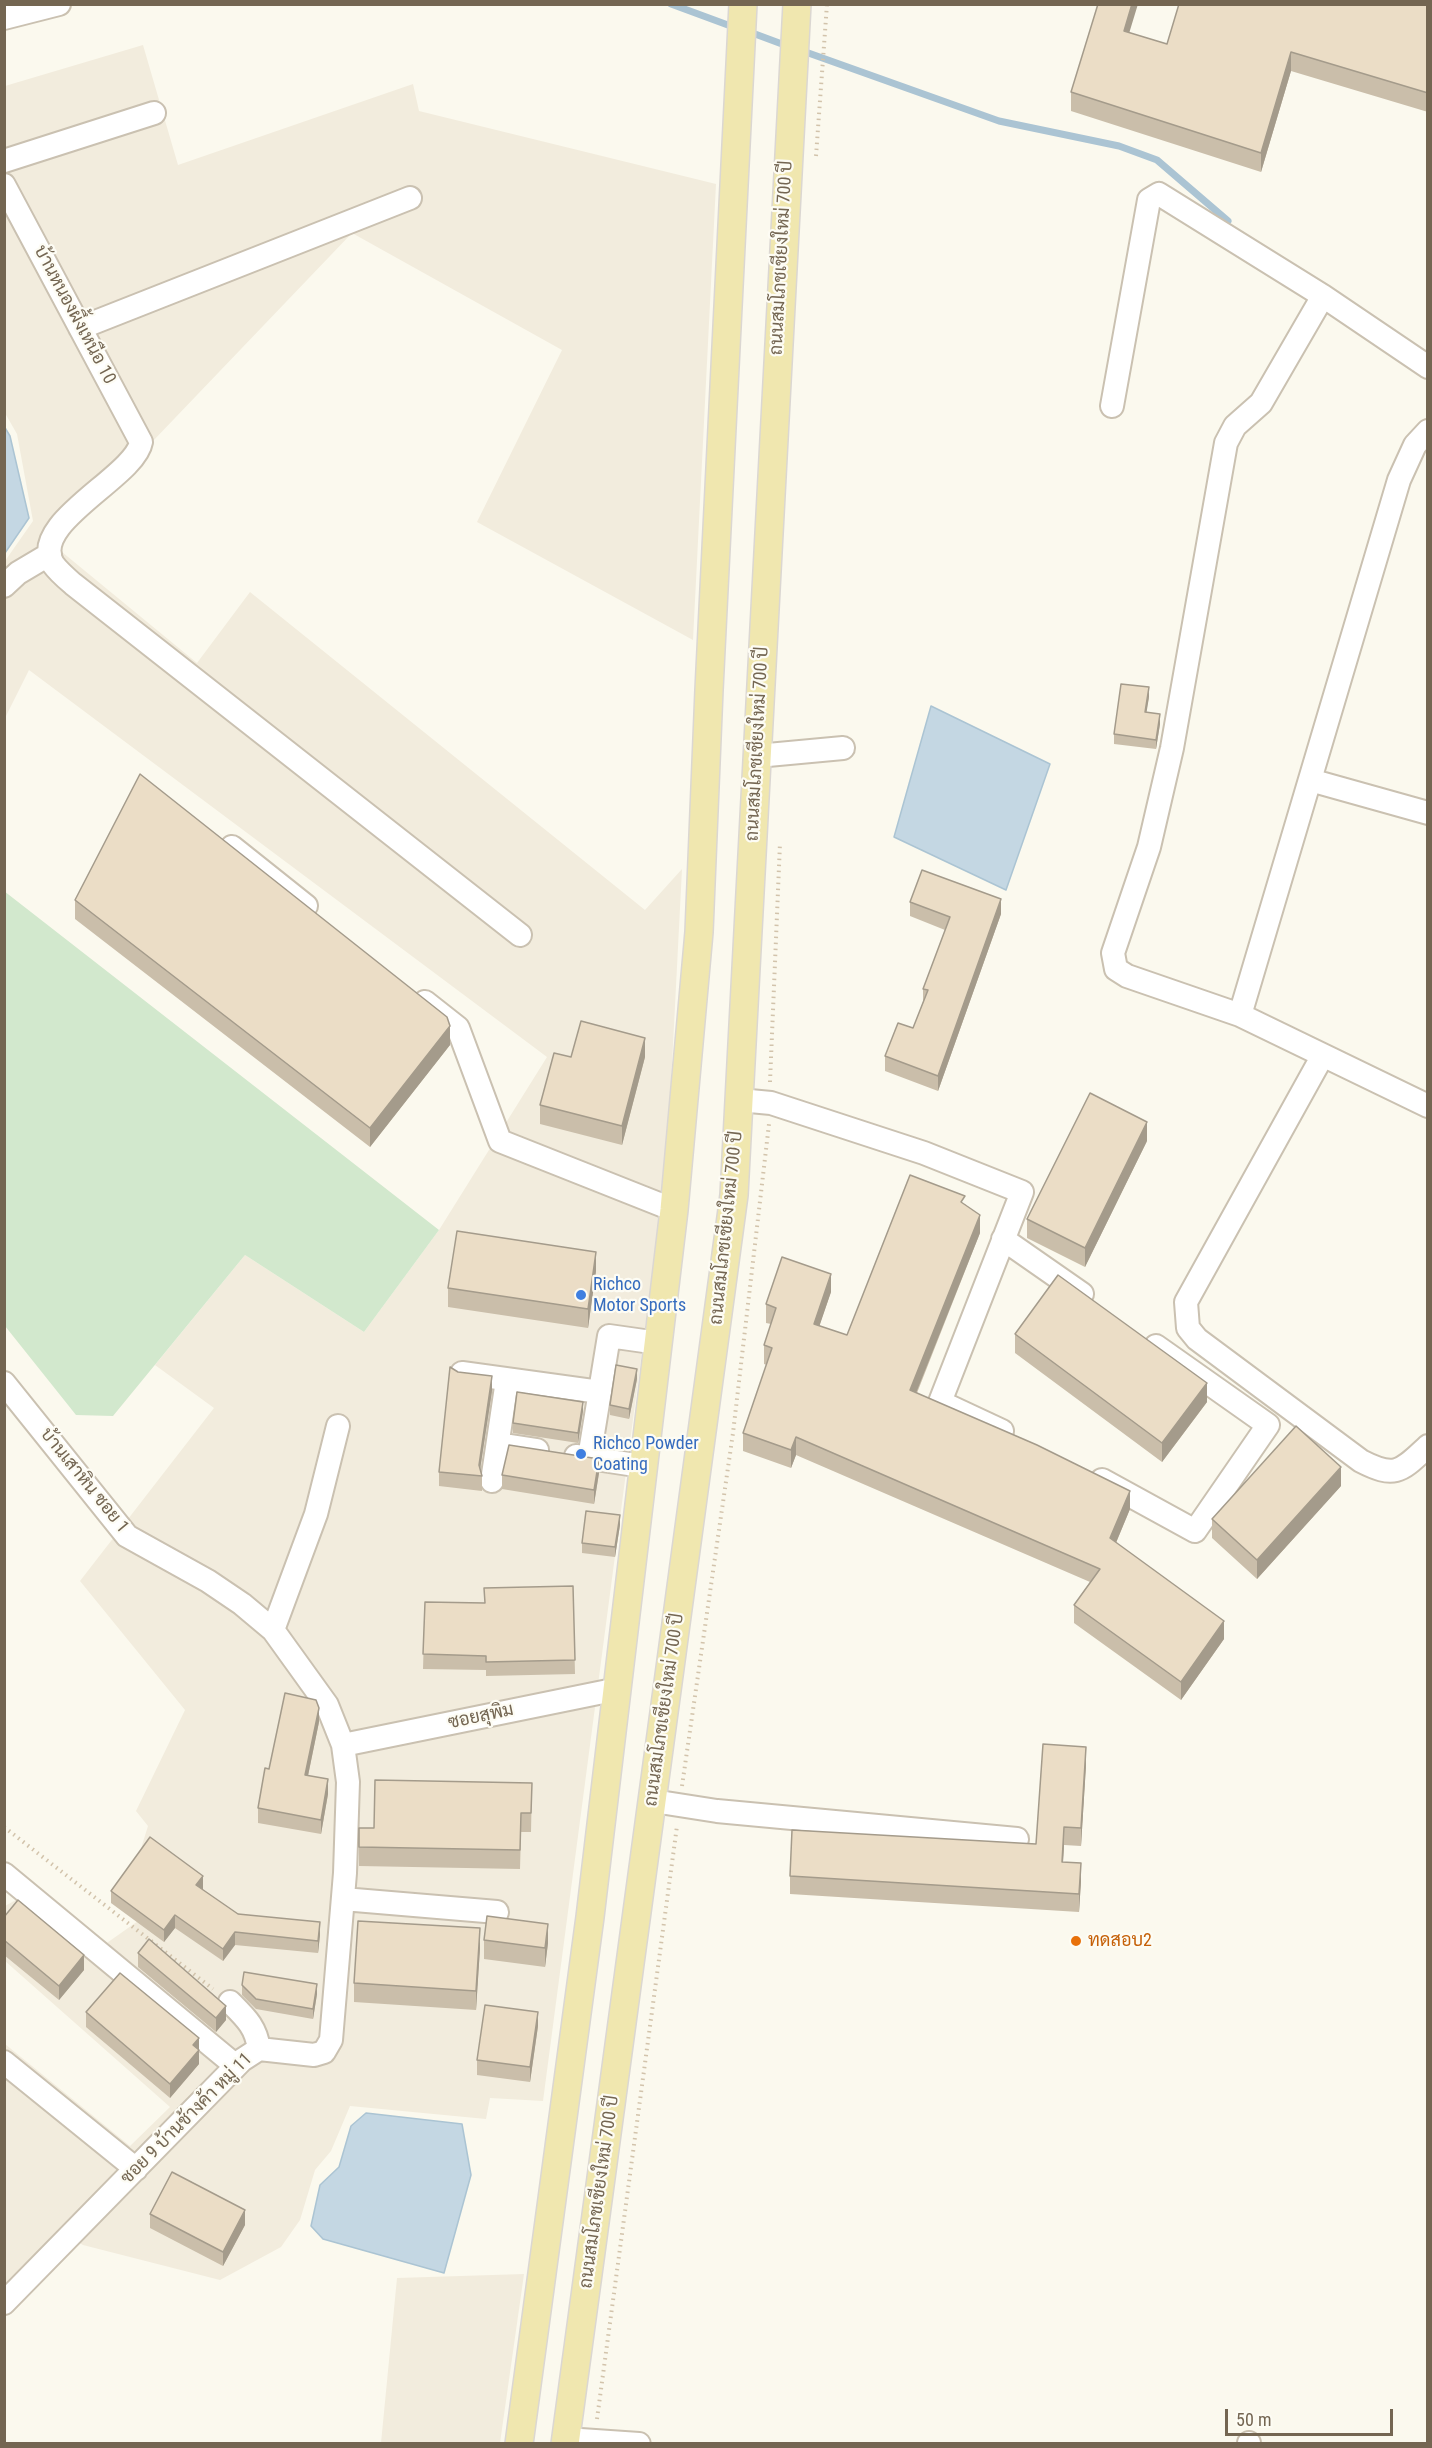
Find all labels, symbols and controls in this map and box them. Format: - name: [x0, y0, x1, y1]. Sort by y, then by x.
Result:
- street label: ถนนสมโภชเชียงใหม่ 700 ปี: [766, 160, 798, 356]
- street label: บ้านหนองผึ้งเหนือ 10: [28, 242, 120, 388]
- street label: ถนนสมโภชเชียงใหม่ 700 ปี: [742, 646, 774, 842]
- street label: ถนนสมโภชเชียงใหม่ 700 ปี: [706, 1130, 748, 1326]
- place label: Richco Motor Sports: [593, 1274, 686, 1316]
- marker: Richco Motor Sports: [574, 1288, 588, 1302]
- street label: บ้านเสาหิน ซอย 1: [35, 1424, 133, 1538]
- place label: Richco Powder Coating: [593, 1433, 699, 1476]
- marker: Richco Powder Coating: [574, 1447, 588, 1461]
- street label: ถนนสมโภชเชียงใหม่ 700 ปี: [641, 1612, 689, 1808]
- street label: ซอยสุพิม: [446, 1700, 516, 1734]
- place label: ทดสอบ2: [1088, 1930, 1152, 1952]
- marker: ทดสอบ2: [1069, 1934, 1083, 1948]
- street label: ซอย 9 บ้านช้างค้า หมู่ 11: [117, 2049, 257, 2189]
- street label: ถนนสมโภชเชียงใหม่ 700 ปี: [576, 2094, 624, 2290]
- scale bar: [1228, 2397, 1396, 2435]
- text: 50 m: [1236, 2409, 1271, 2430]

